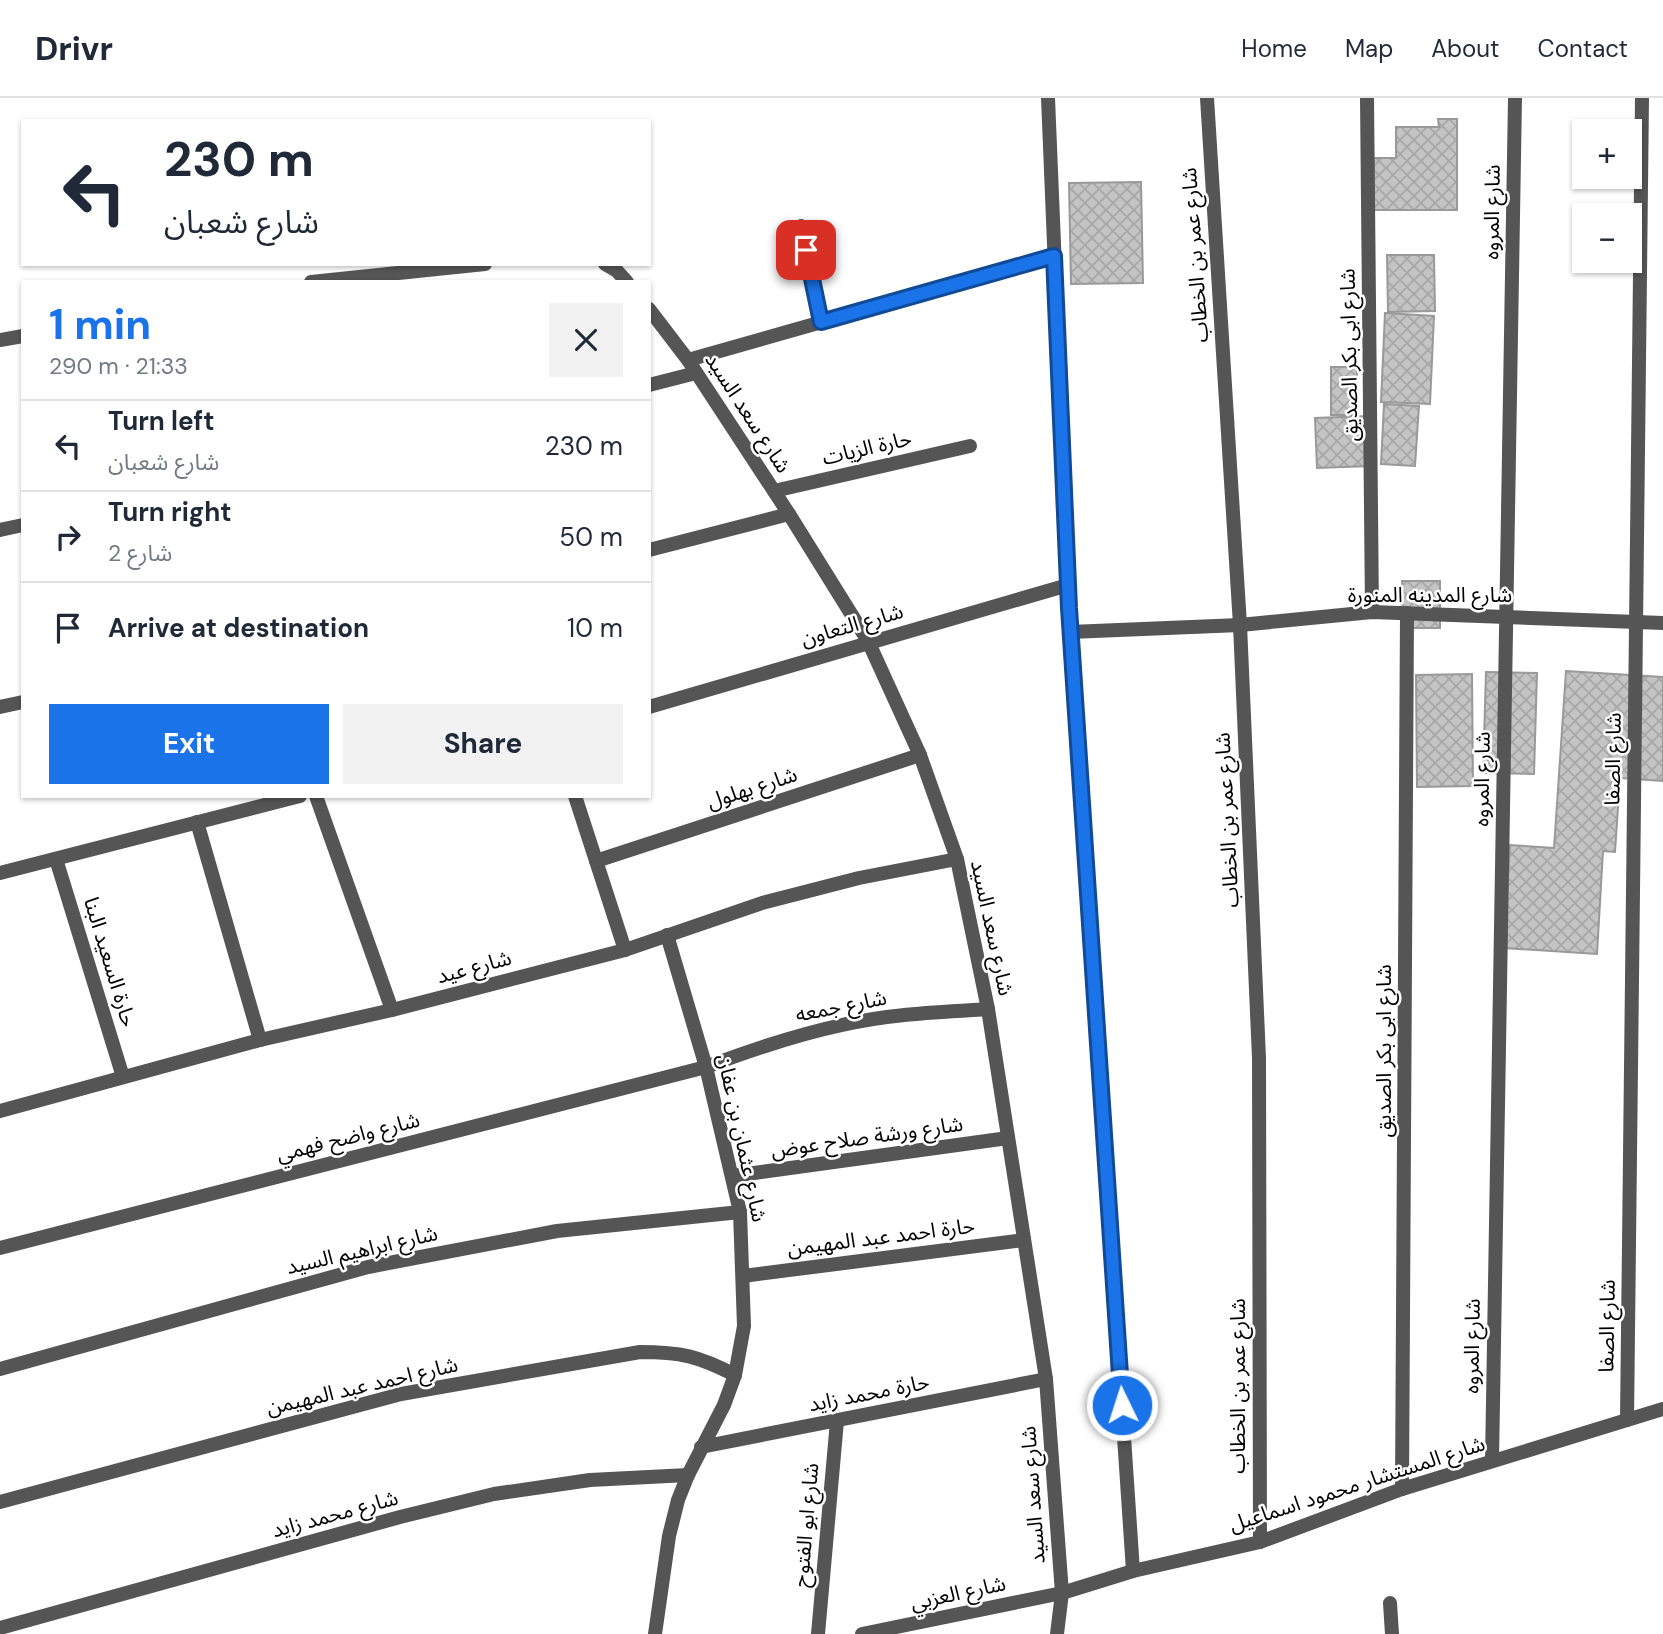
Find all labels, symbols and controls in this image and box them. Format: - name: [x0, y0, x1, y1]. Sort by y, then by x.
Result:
- text: Drivr: [35, 27, 113, 70]
- text: Home: [1241, 33, 1307, 64]
- text: Map: [1345, 33, 1393, 64]
- text: About: [1431, 33, 1500, 64]
- text: Contact: [1538, 33, 1628, 64]
- map controls: [1572, 119, 1642, 273]
- button: +: [1572, 119, 1642, 189]
- text: 230 m: [164, 127, 314, 191]
- icon: left: [49, 147, 140, 238]
- street label: شارع المروه: [1477, 164, 1508, 260]
- street label: شارع عمر بن الخطاب: [1175, 166, 1216, 343]
- text: شارع شعبان: [164, 201, 319, 243]
- button: −: [1572, 203, 1642, 273]
- pin: [776, 220, 836, 280]
- icon: arrive: [787, 231, 825, 269]
- street label: شارع ابى بكر الصديق: [1333, 268, 1366, 442]
- text: 1 min: [49, 297, 151, 352]
- button: close: [549, 303, 623, 377]
- street label: شارع سعد السيد: [698, 348, 797, 479]
- text: 290 m · 21:33: [49, 351, 188, 381]
- text: Turn left: [108, 404, 215, 438]
- street label: حارة الزيات: [820, 424, 914, 472]
- icon: left: [49, 427, 87, 465]
- text: 230 m: [545, 429, 623, 463]
- text: شارع شعبان: [108, 447, 219, 477]
- text: Turn right: [108, 495, 232, 529]
- icon: right: [49, 518, 87, 556]
- text: 50 m: [559, 520, 623, 554]
- text: شارع 2: [108, 538, 172, 568]
- street label: شارع المدينه المنورة: [1348, 581, 1512, 610]
- street label: شارع التعاون: [797, 597, 907, 654]
- icon: arrive: [49, 609, 87, 647]
- text: Arrive at destination: [108, 611, 369, 645]
- text: 10 m: [567, 611, 623, 645]
- button: Exit: [49, 704, 329, 784]
- button: Share: [343, 704, 623, 784]
- street label: شارع الصفا: [1598, 712, 1629, 806]
- street label: شارع المروه: [1467, 731, 1498, 827]
- street label: شارع عمر بن الخطاب: [1208, 732, 1247, 908]
- street label: شارع بهلول: [703, 760, 801, 817]
- street label: شارع سعد السيد: [963, 858, 1020, 999]
- street label: حارة السعيد البنا: [77, 894, 143, 1030]
- street label: شارع عيد: [434, 944, 515, 991]
- street label: شارع ابى بكر الصديق: [1370, 964, 1399, 1138]
- street label: شارع جمعه: [793, 983, 889, 1030]
- street label: شارع عثمان بن عفان: [710, 1051, 773, 1225]
- street label: شارع واضح فهمي: [273, 1106, 423, 1170]
- street label: شارع ورشة صلاح عوض: [769, 1110, 965, 1165]
- street label: حارة احمد عبد المهيمن: [786, 1212, 976, 1262]
- street label: شارع ابراهيم السيد: [284, 1219, 441, 1282]
- street label: شارع الصفا: [1592, 1279, 1623, 1373]
- street label: شارع عمر بن الخطاب: [1224, 1298, 1253, 1474]
- street label: شارع المروه: [1457, 1298, 1488, 1394]
- street label: شارع احمد عبد المهيمن: [263, 1350, 461, 1423]
- street label: حارة محمد زايد: [806, 1368, 932, 1418]
- position arrow: [1085, 1368, 1159, 1442]
- street label: شارع سعد السيد: [1014, 1425, 1053, 1565]
- street label: شارع المستشار محمود اسماعيل: [1225, 1429, 1489, 1540]
- street label: شارع ابو الفتوح: [787, 1462, 826, 1588]
- street label: شارع محمد زايد: [269, 1484, 401, 1545]
- street label: شارع العزبي: [908, 1569, 1009, 1619]

